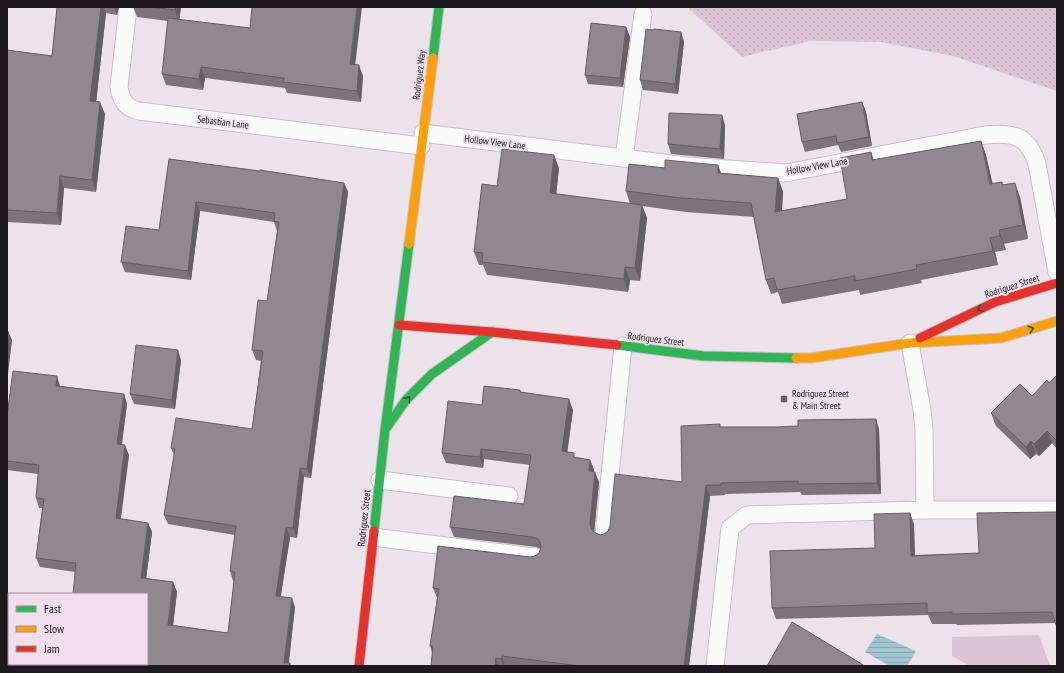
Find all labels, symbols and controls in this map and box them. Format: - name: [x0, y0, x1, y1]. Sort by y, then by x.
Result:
- street label: Rodriguez Way: [409, 49, 429, 101]
- street label: Sebastian Lane: [196, 112, 250, 132]
- street label: Hollow View Lane: [464, 132, 526, 152]
- street label: Hollow View Lane: [786, 154, 848, 178]
- street label: Rodriguez Street: [983, 271, 1041, 301]
- one-way arrow: [977, 304, 985, 312]
- one-way arrow: [1027, 325, 1034, 334]
- street label: Rodriguez Street: [627, 329, 685, 349]
- place label: Rodriguez Street & Main Street: [792, 387, 849, 412]
- marker: Rodriguez Street & Main Street: [779, 394, 789, 404]
- one-way arrow: [403, 396, 410, 403]
- street label: Rodriguez Street: [355, 489, 373, 547]
- legend: [8, 593, 148, 665]
- text: Fast: [44, 601, 62, 616]
- text: Slow: [44, 621, 65, 636]
- text: Jam: [43, 641, 60, 656]

